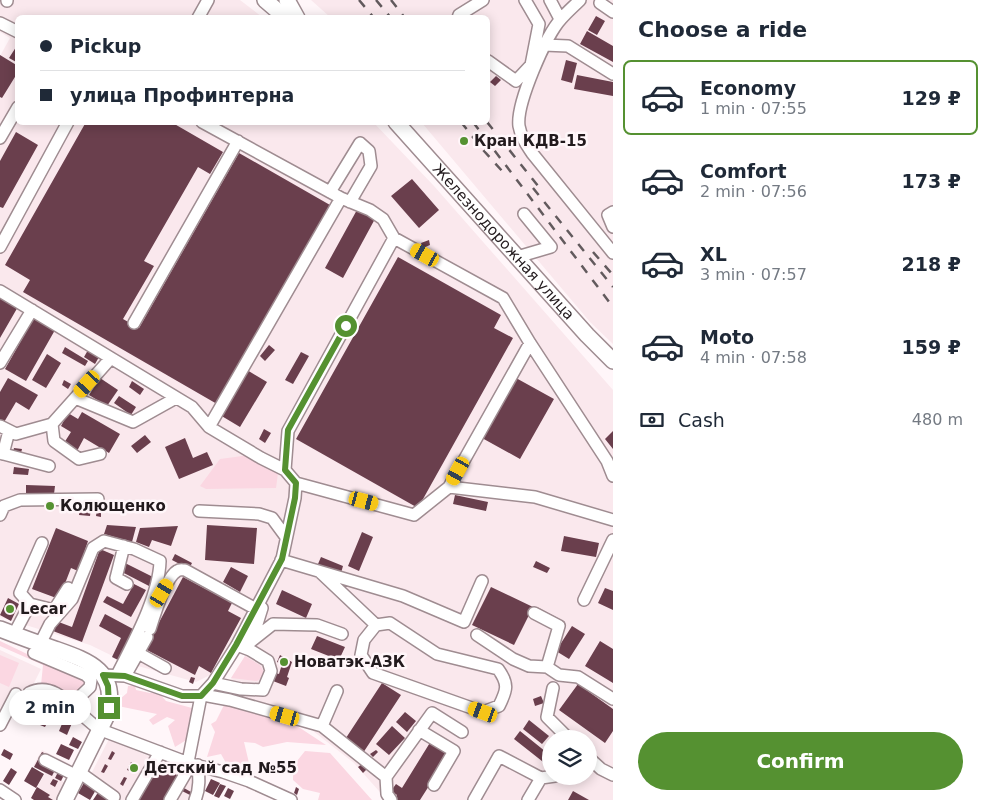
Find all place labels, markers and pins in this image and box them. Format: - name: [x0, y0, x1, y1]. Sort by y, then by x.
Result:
- place label: Кран КДВ-15: [474, 132, 587, 150]
- marker: Кран КДВ-15: [458, 135, 470, 147]
- place label: Колющенко: [60, 497, 166, 515]
- marker: Колющенко: [44, 500, 56, 512]
- place label: Lecar: [20, 600, 67, 618]
- marker: Lecar: [4, 603, 16, 615]
- place label: Новатэк-АЗК: [294, 653, 406, 671]
- marker: Новатэк-АЗК: [278, 656, 290, 668]
- place label: Детский сад №55: [144, 759, 297, 777]
- marker: Детский сад №55: [128, 762, 140, 774]

